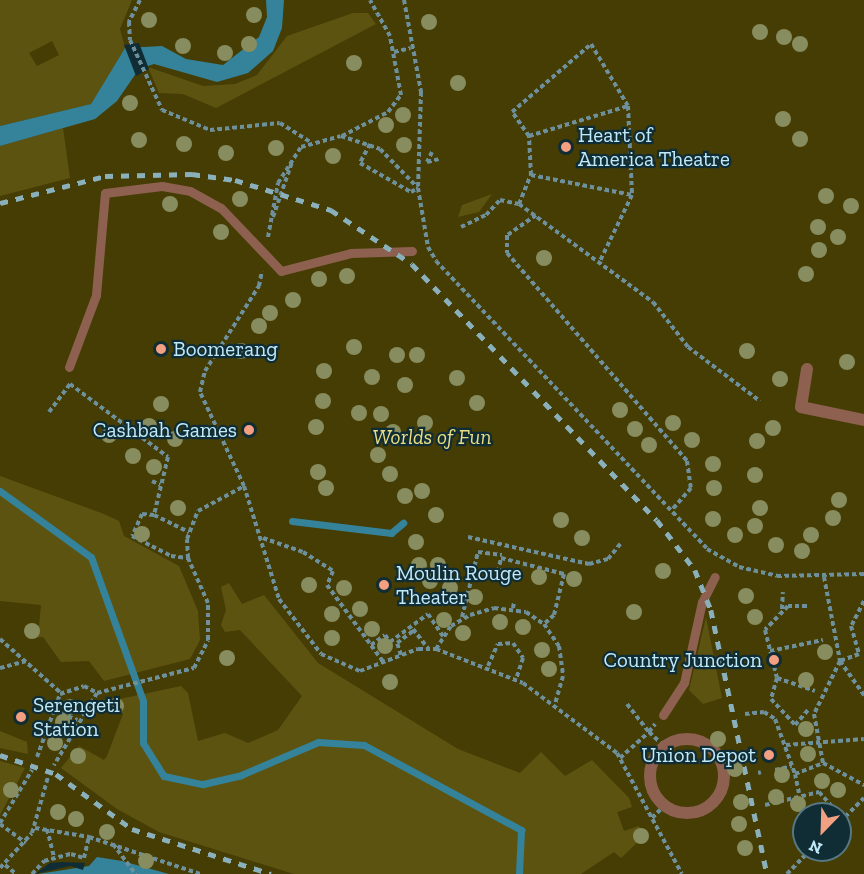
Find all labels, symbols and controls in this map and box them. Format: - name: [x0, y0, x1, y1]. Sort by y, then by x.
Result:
- place label: Heart of America Theatre: [578, 122, 730, 172]
- marker: Heart of America Theatre: [559, 140, 573, 154]
- place label: Boomerang: [173, 336, 278, 362]
- marker: Boomerang: [154, 342, 168, 356]
- place label: Cashbah Games: [93, 417, 237, 443]
- marker: Cashbah Games: [242, 423, 256, 437]
- park label: Worlds of Fun: [372, 424, 492, 450]
- place label: Moulin Rouge Theater: [396, 560, 521, 610]
- marker: Moulin Rouge Theater: [377, 578, 391, 592]
- place label: Country Junction: [603, 647, 762, 673]
- marker: Country Junction: [767, 653, 781, 667]
- place label: Serengeti Station: [33, 692, 120, 742]
- marker: Serengeti Station: [14, 710, 28, 724]
- place label: Union Depot: [641, 742, 756, 768]
- marker: Union Depot: [760, 746, 778, 764]
- north arrow: [792, 802, 852, 862]
- text: N: [806, 836, 825, 858]

